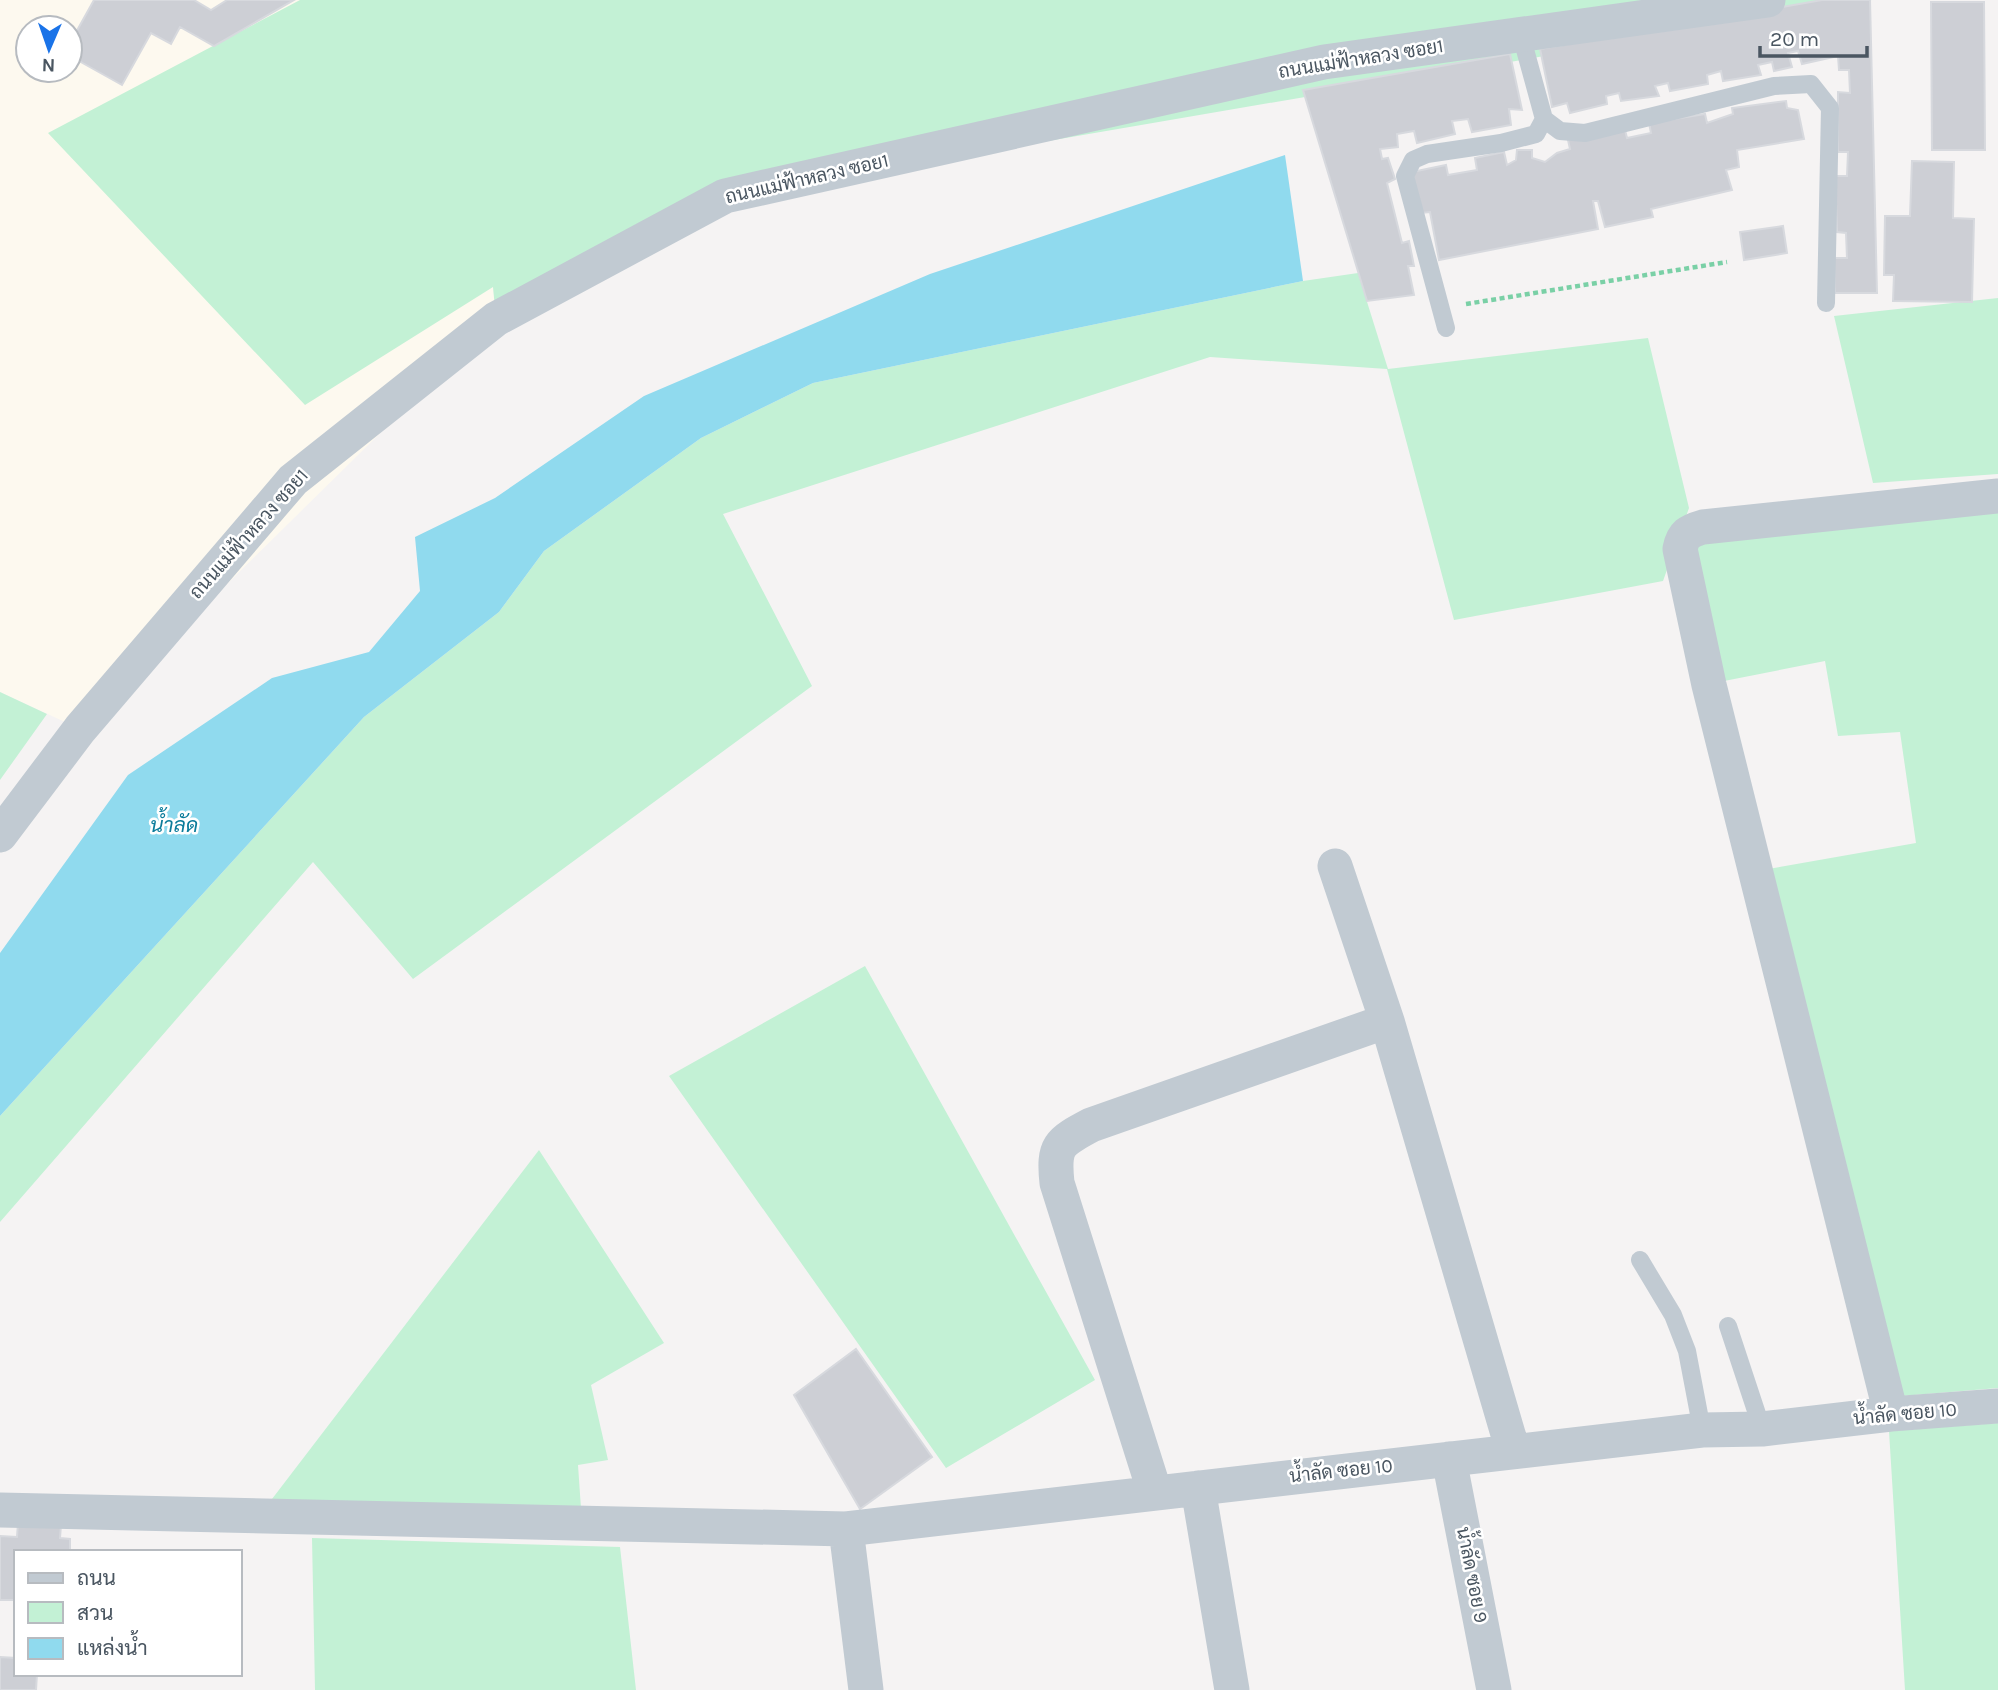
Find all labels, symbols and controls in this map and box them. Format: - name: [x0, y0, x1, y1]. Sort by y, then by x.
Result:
- north arrow: [14, 14, 84, 84]
- scale bar: [1760, 14, 1867, 58]
- text: 20 m: [1770, 27, 1819, 51]
- street label: ถนนแม่ฟ้าหลวง ซอย1: [1277, 33, 1445, 83]
- text: N: [41, 54, 56, 76]
- street label: ถนนแม่ฟ้าหลวง ซอย1: [723, 148, 891, 208]
- street label: ถนนแม่ฟ้าหลวง ซอย1: [184, 463, 313, 603]
- water label: น้ำลัด: [150, 807, 198, 837]
- street label: น้ำลัด ซอย 10: [1852, 1394, 1958, 1429]
- street label: น้ำลัด ซอย 10: [1288, 1450, 1394, 1487]
- street label: น้ำลัด ซอย 9: [1452, 1524, 1497, 1625]
- legend: [14, 1550, 242, 1676]
- text: ถนน: [77, 1566, 116, 1590]
- text: สวน: [77, 1601, 113, 1625]
- text: แหล่งน้ำ: [77, 1630, 148, 1660]

